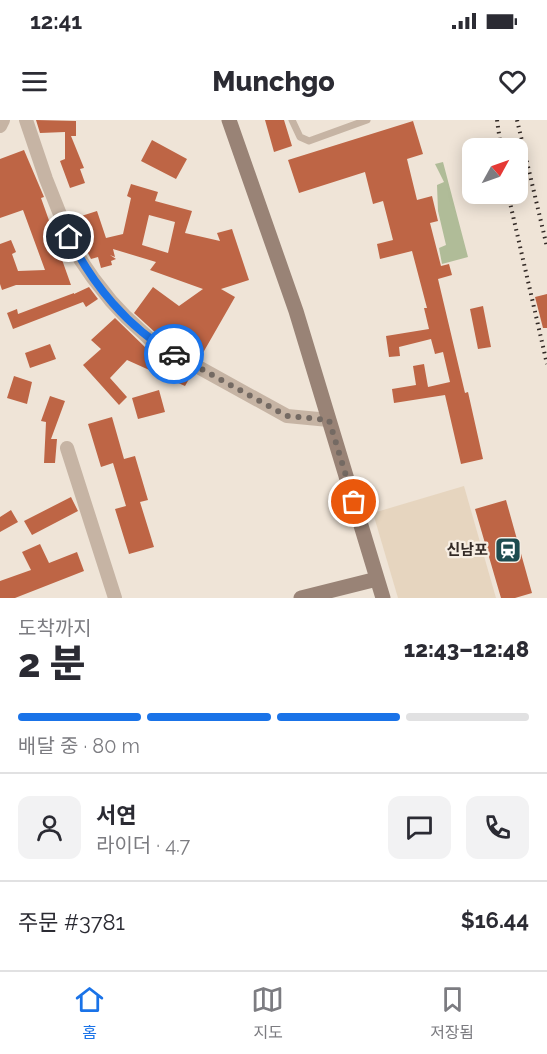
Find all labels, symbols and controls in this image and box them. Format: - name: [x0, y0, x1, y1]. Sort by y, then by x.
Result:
- text: 12:41: [30, 8, 82, 34]
- icon: menu: [18, 65, 51, 98]
- icon: heart: [496, 65, 529, 98]
- text: Munchgo: [212, 66, 335, 97]
- north arrow: [462, 138, 528, 204]
- map controls: [462, 138, 528, 204]
- pin: [43, 211, 94, 262]
- icon: home: [52, 220, 85, 253]
- courier: [144, 324, 204, 384]
- icon: car: [158, 338, 191, 371]
- pin: [328, 476, 379, 527]
- icon: bag: [337, 485, 370, 518]
- station icon: 신남포: [493, 535, 523, 565]
- place label: 신남포: [447, 541, 488, 559]
- text: 도착까지: [18, 616, 92, 640]
- text: 12:43–12:48: [404, 636, 529, 662]
- text: 2 분: [18, 640, 86, 686]
- text: 배달 중 · 80 m: [18, 734, 140, 758]
- button: person: [18, 796, 81, 859]
- button: chat: [388, 796, 451, 859]
- button: phone: [466, 796, 529, 859]
- text: 서연: [96, 802, 136, 828]
- text: 라이더 · 4.7: [96, 833, 190, 857]
- text: $16.44: [461, 907, 529, 933]
- text: 주문 #3781: [18, 909, 125, 935]
- tab: 홈: [73, 983, 106, 1043]
- tab: 지도: [251, 983, 284, 1043]
- tab: 저장됨: [430, 983, 474, 1043]

